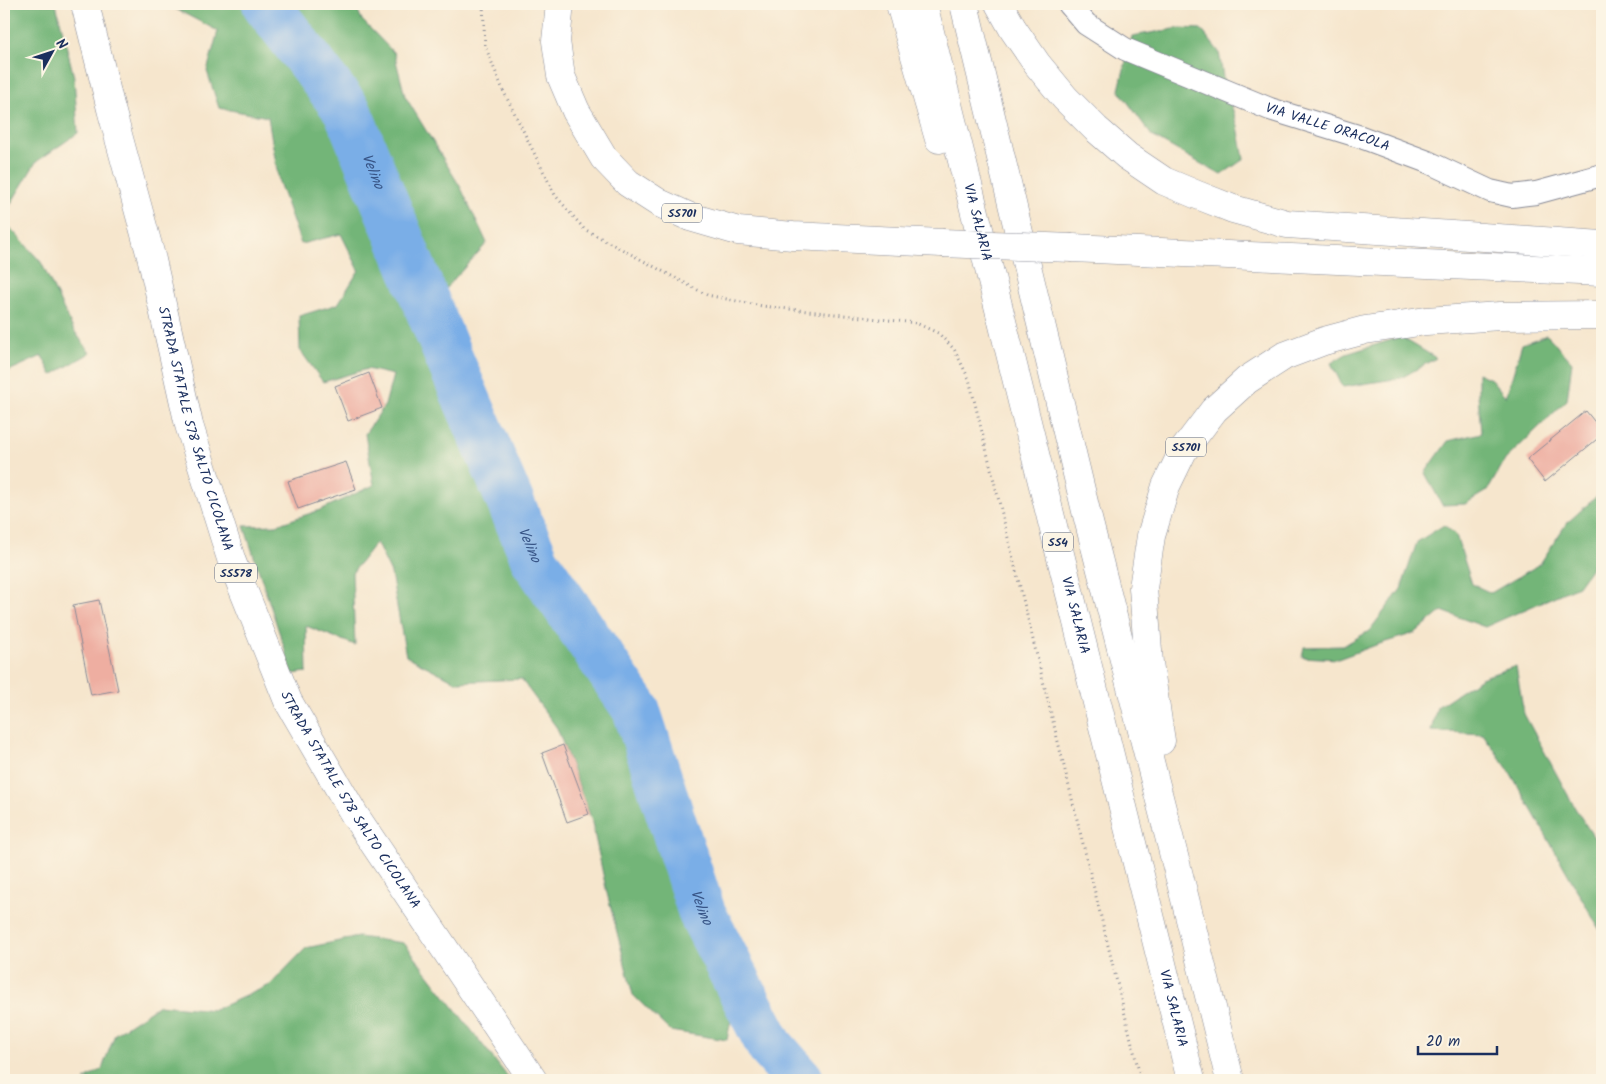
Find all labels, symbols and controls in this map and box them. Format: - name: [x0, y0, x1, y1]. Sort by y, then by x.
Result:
- north arrow: [28, 28, 78, 78]
- text: N: [50, 34, 73, 55]
- street label: VIA VALLE ORACOLA: [1262, 97, 1393, 158]
- water label: Velino: [354, 150, 391, 194]
- street label: VIA SALARIA: [957, 181, 998, 263]
- road number: SS701: [662, 204, 702, 222]
- street label: STRADA STATALE 578 SALTO CICOLANA: [152, 304, 239, 554]
- road number: SS701: [1166, 438, 1206, 457]
- water label: Velino: [511, 523, 548, 568]
- road number: SS4: [1043, 532, 1073, 552]
- road number: SS578: [215, 564, 257, 582]
- street label: VIA SALARIA: [1055, 574, 1095, 656]
- street label: STRADA STATALE 578 SALTO CICOLANA: [274, 688, 426, 913]
- water label: Velino: [683, 887, 719, 931]
- street label: VIA SALARIA: [1153, 967, 1193, 1049]
- scale bar: [1418, 1024, 1497, 1056]
- text: 20 m: [1426, 1030, 1460, 1054]

